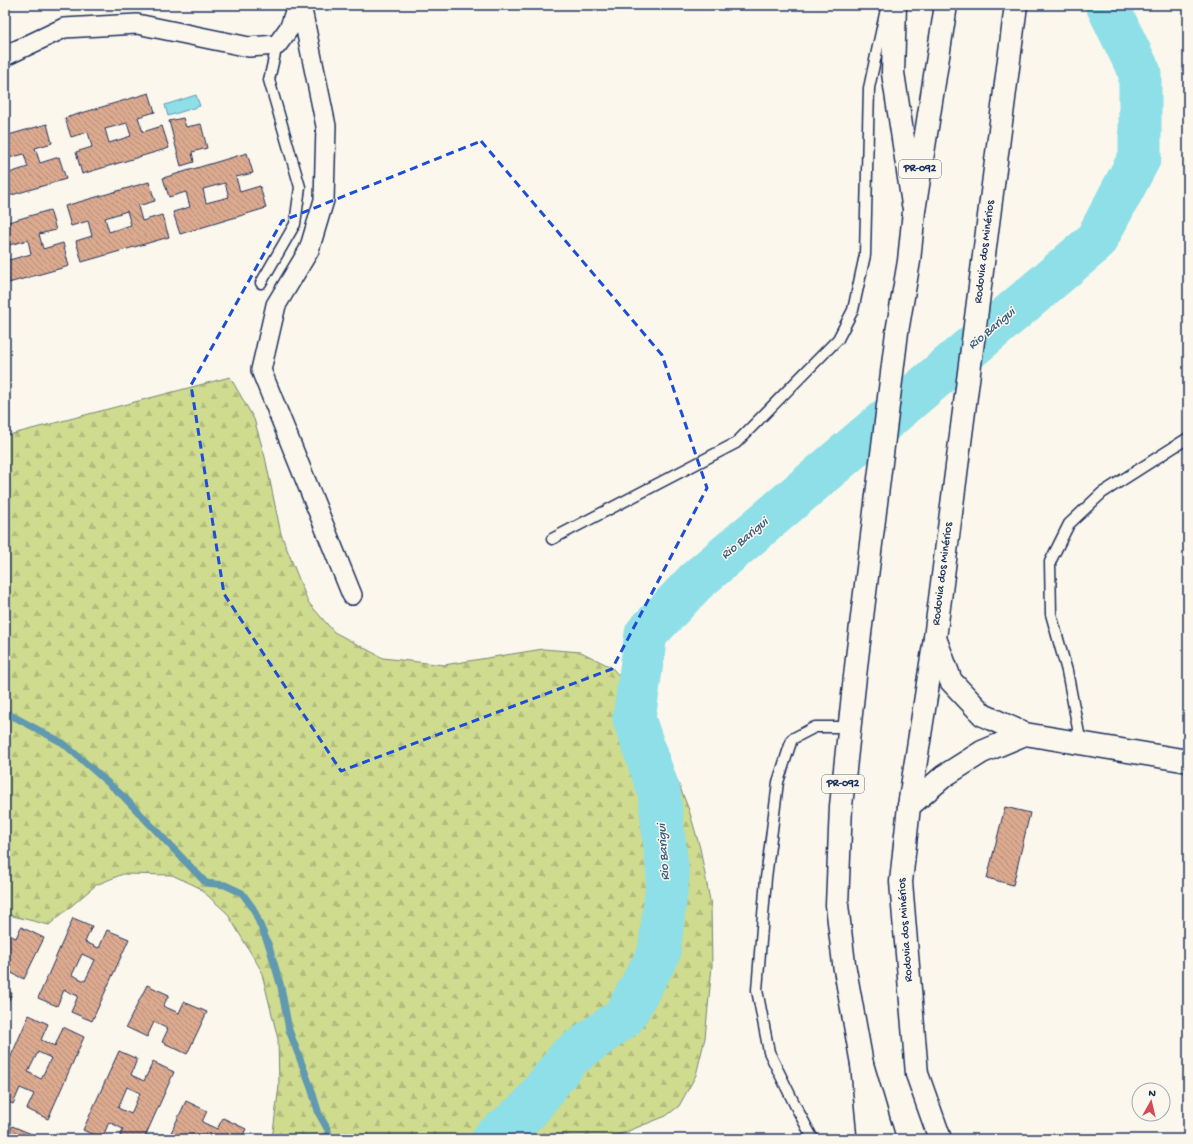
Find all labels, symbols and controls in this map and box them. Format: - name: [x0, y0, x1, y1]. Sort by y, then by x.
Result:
- road number: PR-092: [899, 160, 941, 178]
- street label: Rodovia dos Minérios: [972, 199, 998, 304]
- water label: Rio Barigui: [965, 304, 1020, 353]
- water label: Rio Barigui: [718, 514, 773, 563]
- street label: Rodovia dos Minérios: [930, 521, 956, 626]
- road number: PR-092: [822, 775, 864, 793]
- water label: Rio Barigui: [654, 821, 673, 881]
- street label: Rodovia dos Minérios: [895, 877, 917, 982]
- north arrow: [1131, 1082, 1171, 1122]
- text: N: [1148, 1088, 1157, 1101]

